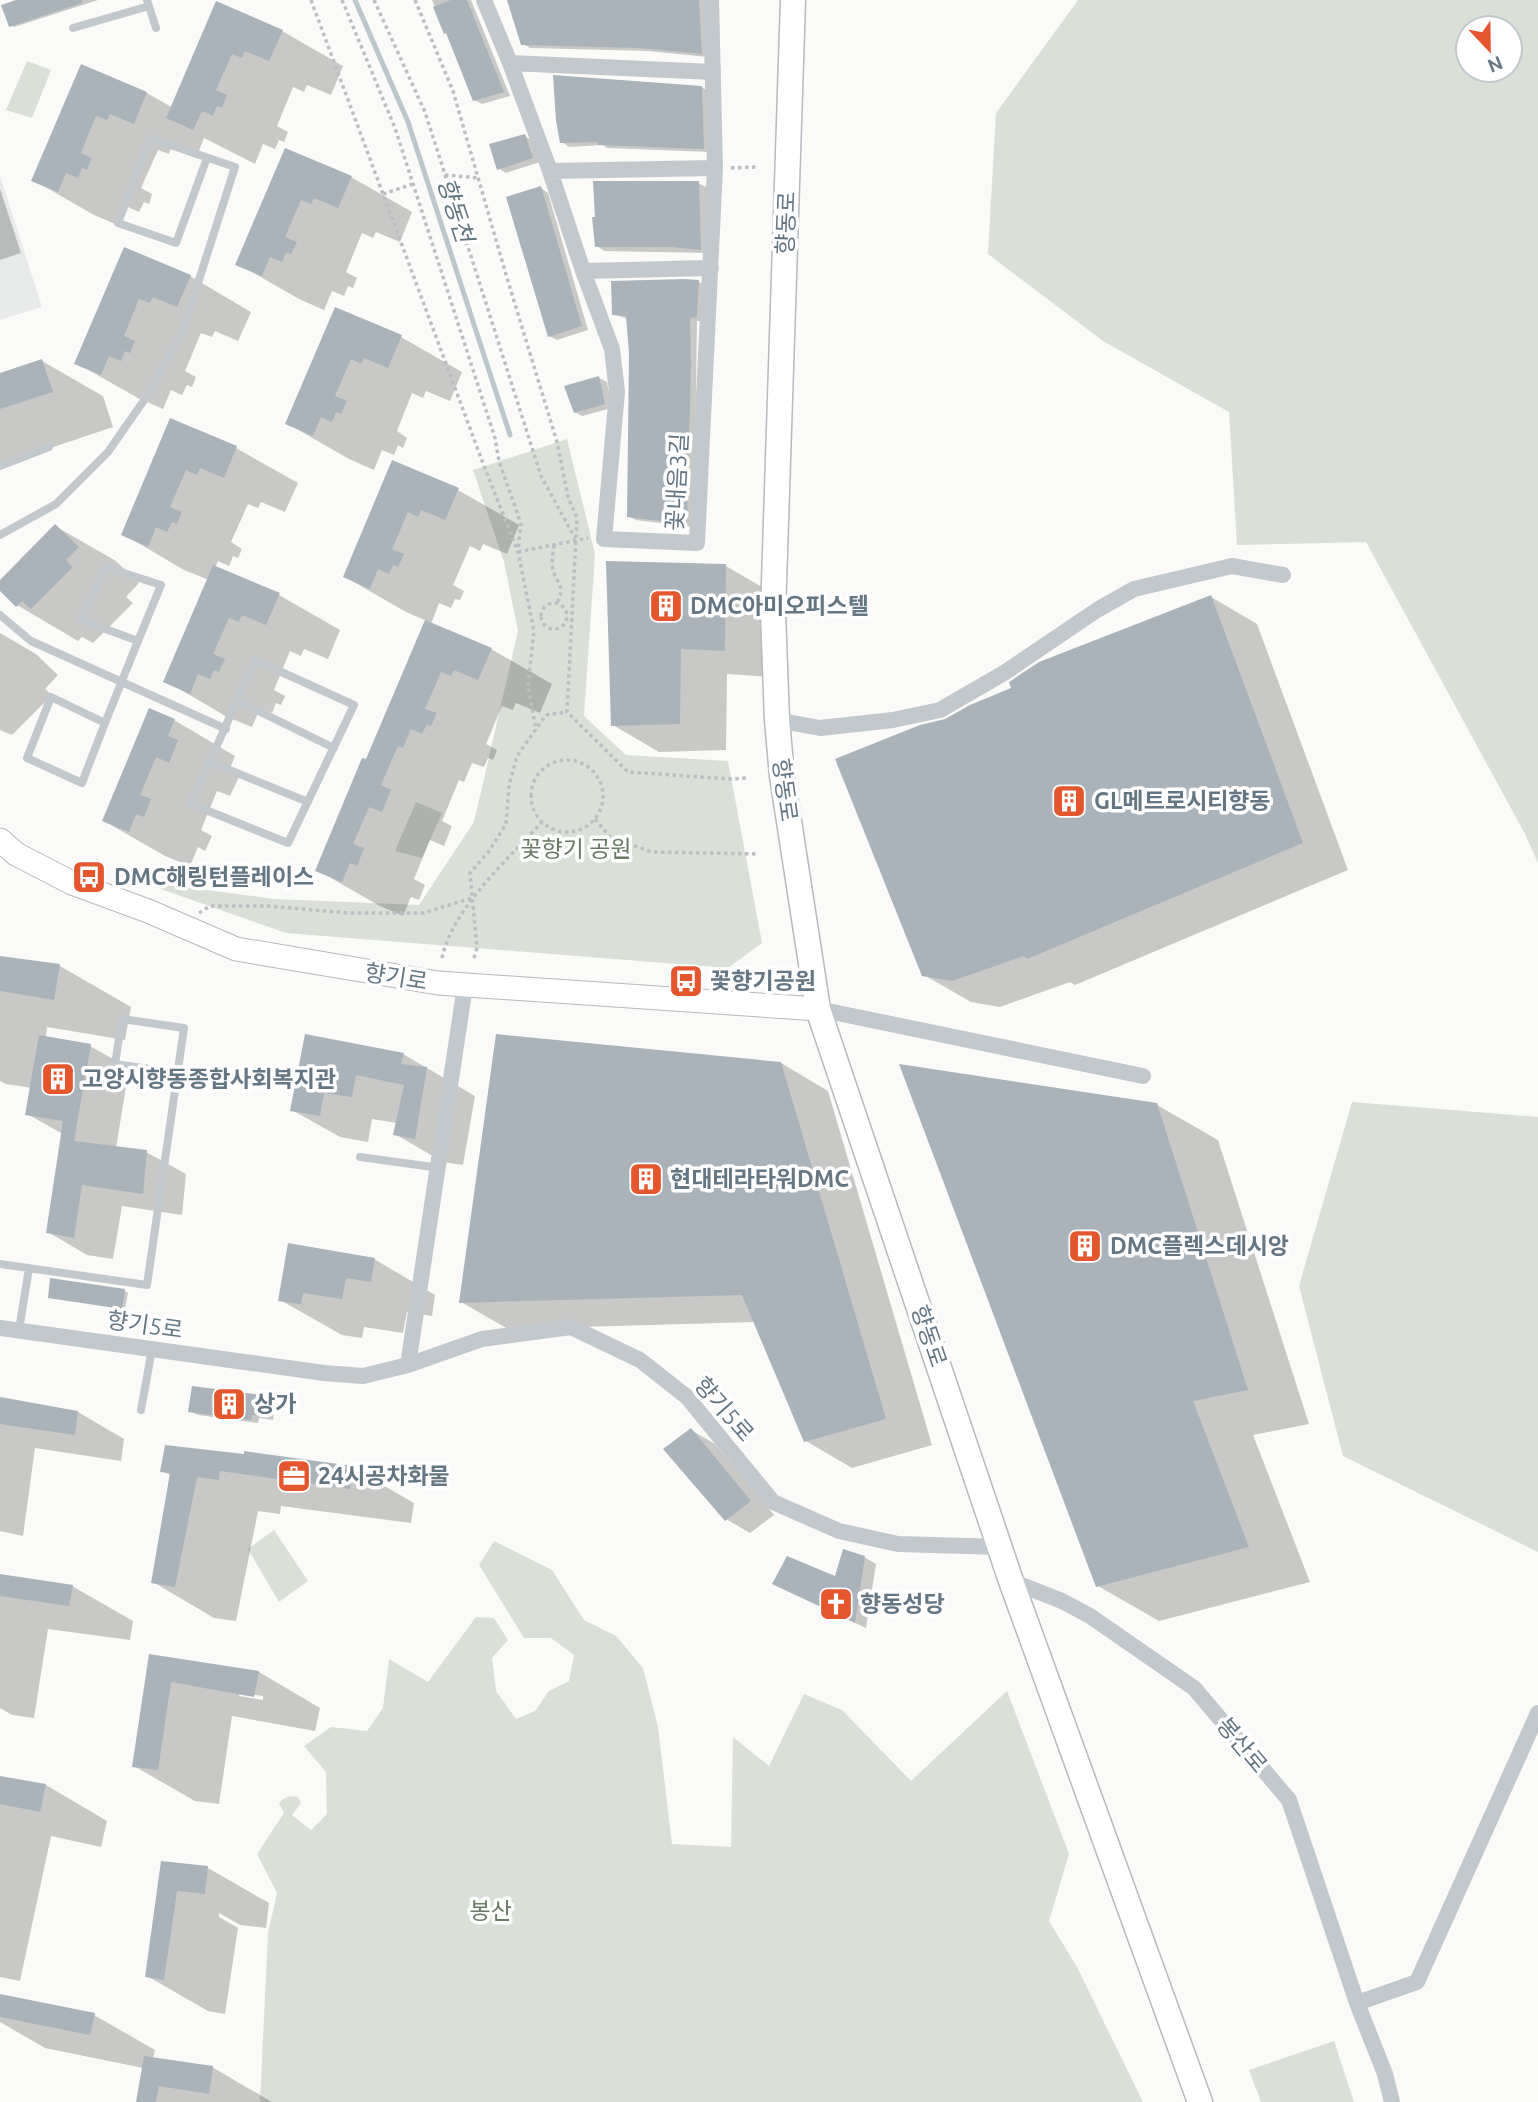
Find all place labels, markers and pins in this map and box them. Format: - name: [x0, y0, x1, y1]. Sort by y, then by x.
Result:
- building icon: DMC아미오피스텔: [647, 587, 685, 625]
- place label: DMC아미오피스텔: [690, 593, 869, 618]
- building icon: GL메트로시티향동: [1050, 782, 1088, 820]
- place label: GL메트로시티향동: [1094, 788, 1271, 813]
- bus stop icon: DMC해링턴플레이스: [70, 858, 108, 896]
- place label: DMC해링턴플레이스: [114, 864, 314, 889]
- bus stop icon: 꽃향기공원: [667, 962, 705, 1000]
- place label: 꽃향기공원: [710, 968, 816, 993]
- building icon: 고양시향동종합사회복지관: [39, 1060, 77, 1098]
- place label: 고양시향동종합사회복지관: [82, 1066, 336, 1091]
- building icon: 현대테라타워DMC: [627, 1160, 665, 1198]
- place label: 현대테라타워DMC: [670, 1166, 849, 1191]
- building icon: DMC플렉스데시앙: [1066, 1227, 1104, 1265]
- place label: DMC플렉스데시앙: [1110, 1233, 1289, 1258]
- building icon: 상가: [210, 1385, 248, 1423]
- place label: 상가: [254, 1391, 296, 1416]
- office icon: 24시공차화물: [275, 1457, 313, 1495]
- place label: 24시공차화물: [318, 1463, 450, 1488]
- church icon: 향동성당: [817, 1585, 855, 1623]
- place label: 향동성당: [860, 1591, 945, 1616]

